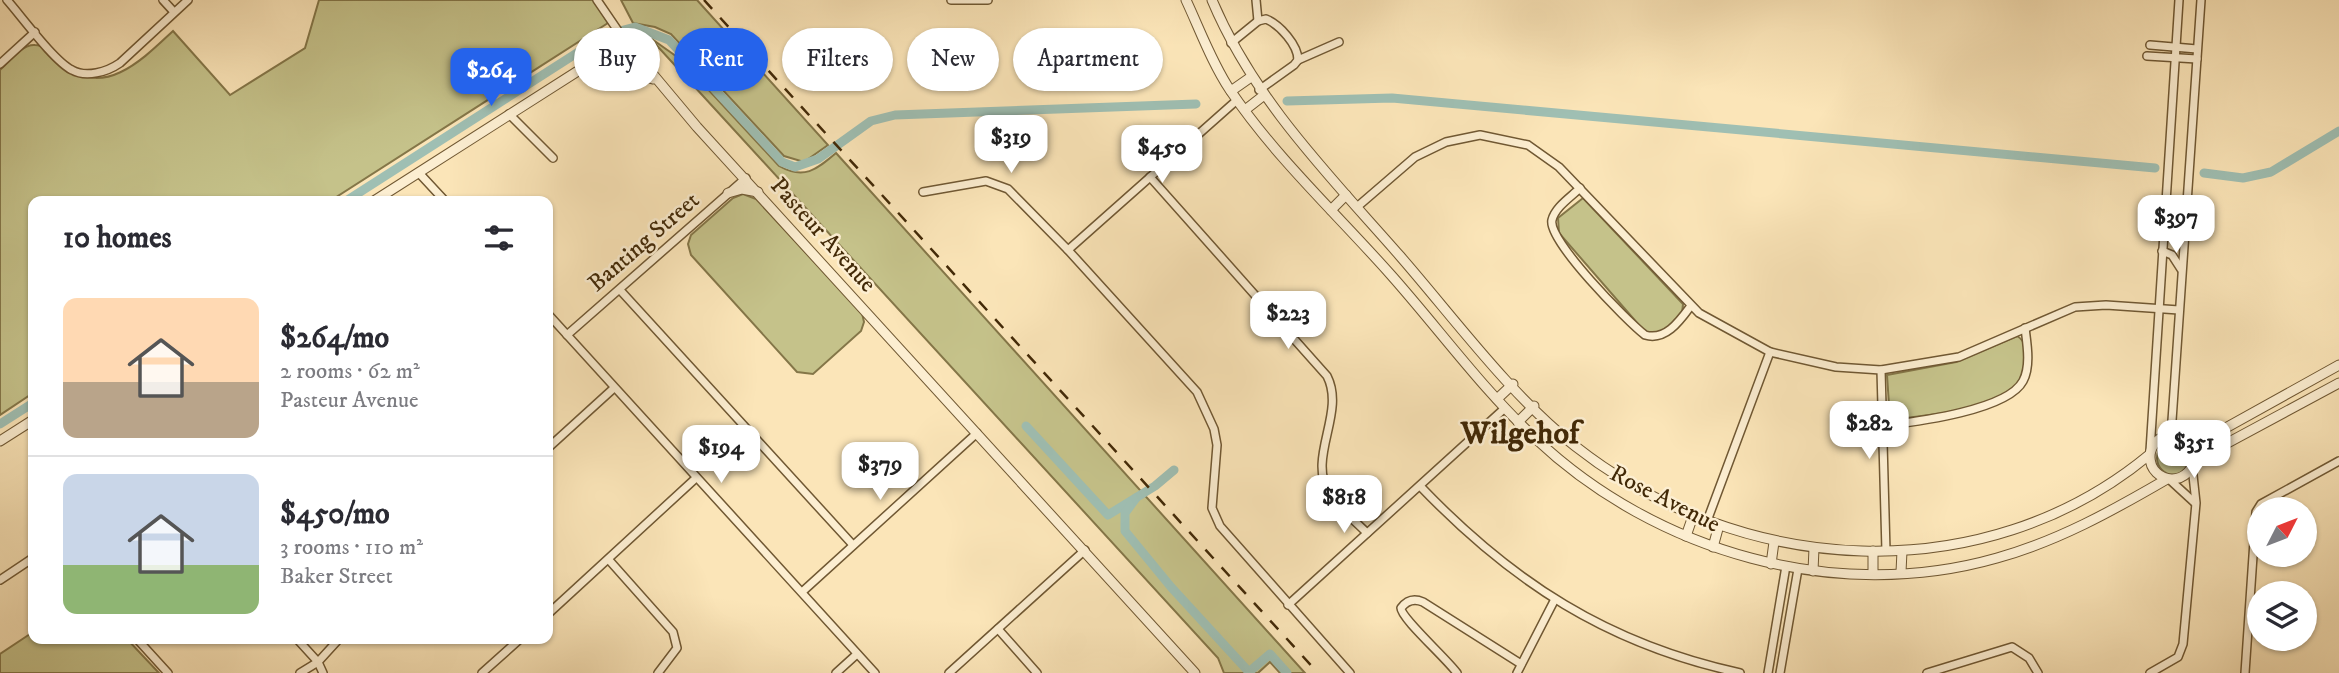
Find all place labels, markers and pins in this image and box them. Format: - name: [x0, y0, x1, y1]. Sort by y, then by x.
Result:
- pin: $264: [450, 48, 532, 108]
- pin: $319: [970, 116, 1052, 175]
- pin: $450: [1121, 125, 1203, 185]
- pin: $397: [2135, 196, 2217, 255]
- pin: $223: [1247, 292, 1329, 351]
- pin: $282: [1828, 402, 1910, 461]
- pin: $351: [2153, 420, 2235, 480]
- pin: $194: [680, 426, 762, 485]
- pin: $379: [839, 442, 921, 502]
- pin: $818: [1303, 476, 1385, 535]

